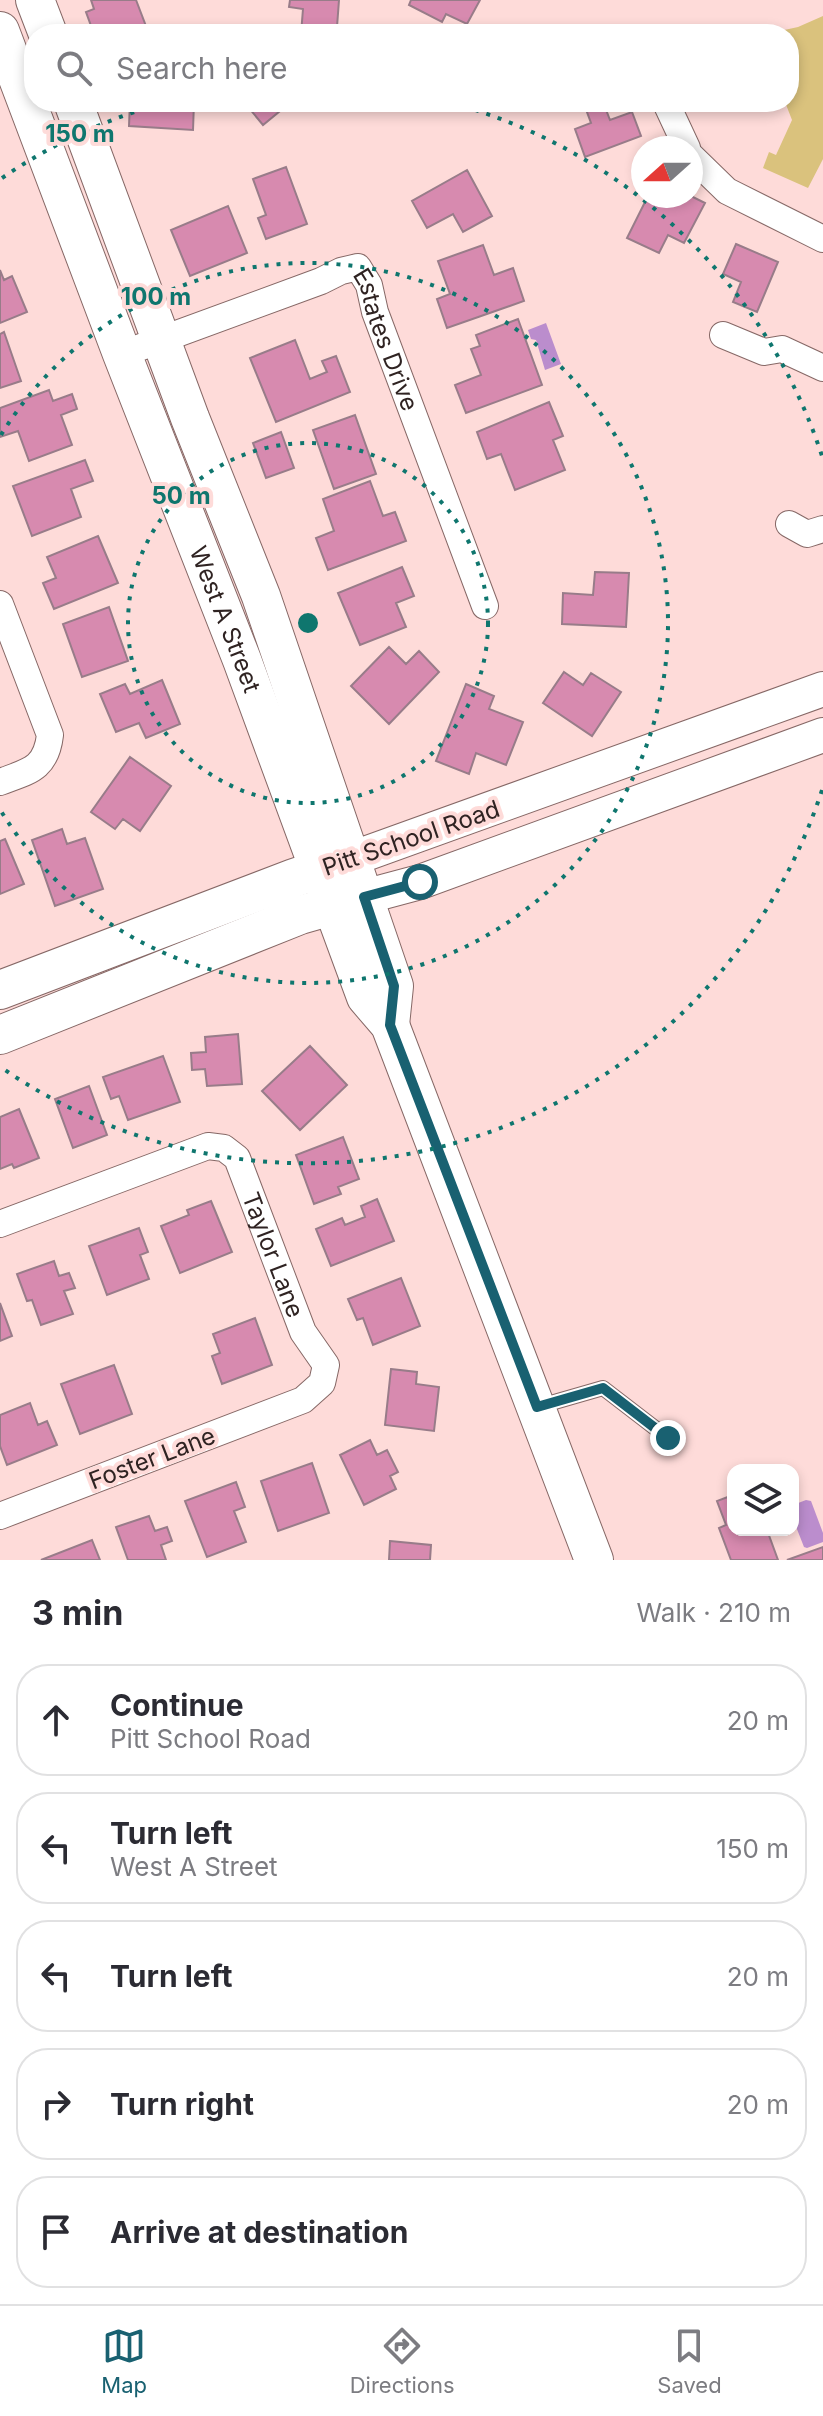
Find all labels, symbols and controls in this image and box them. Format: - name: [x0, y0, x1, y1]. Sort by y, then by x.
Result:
- search box: [24, 24, 799, 112]
- icon: search: [52, 46, 96, 90]
- text: Search here: [116, 50, 288, 86]
- text: 150 m: [45, 119, 115, 148]
- north arrow: [631, 136, 703, 208]
- street label: Estates Drive: [348, 263, 425, 415]
- text: 100 m: [121, 282, 191, 311]
- text: 50 m: [151, 481, 211, 510]
- street label: West A Street: [184, 542, 267, 697]
- centre of rings: [294, 609, 322, 637]
- street label: Pitt School Road: [319, 794, 503, 882]
- route start: [402, 864, 438, 900]
- street label: Taylor Lane: [237, 1188, 311, 1321]
- route end: [650, 1420, 686, 1456]
- street label: Foster Lane: [85, 1421, 219, 1495]
- map controls: [727, 1464, 799, 1536]
- button: layers: [727, 1464, 799, 1536]
- text: 3 min: [32, 1592, 123, 1633]
- text: Walk · 210 m: [636, 1597, 791, 1628]
- text: Continue: [110, 1687, 244, 1723]
- icon: ahead: [34, 1698, 78, 1742]
- text: 20 m: [727, 1705, 789, 1736]
- text: Pitt School Road: [110, 1723, 311, 1754]
- text: Turn left: [110, 1815, 232, 1851]
- icon: left: [34, 1826, 78, 1870]
- text: 150 m: [716, 1833, 789, 1864]
- text: West A Street: [110, 1851, 278, 1882]
- icon: left: [34, 1954, 78, 1998]
- text: Turn left: [110, 1958, 232, 1994]
- text: 20 m: [727, 1961, 789, 1992]
- icon: right: [34, 2082, 78, 2126]
- text: Turn right: [110, 2086, 254, 2122]
- text: 20 m: [727, 2089, 789, 2120]
- icon: arrive: [34, 2210, 78, 2254]
- text: Arrive at destination: [110, 2214, 408, 2250]
- tab: Map: [101, 2324, 147, 2398]
- tab: Directions: [350, 2324, 455, 2398]
- tab: Saved: [657, 2324, 722, 2398]

